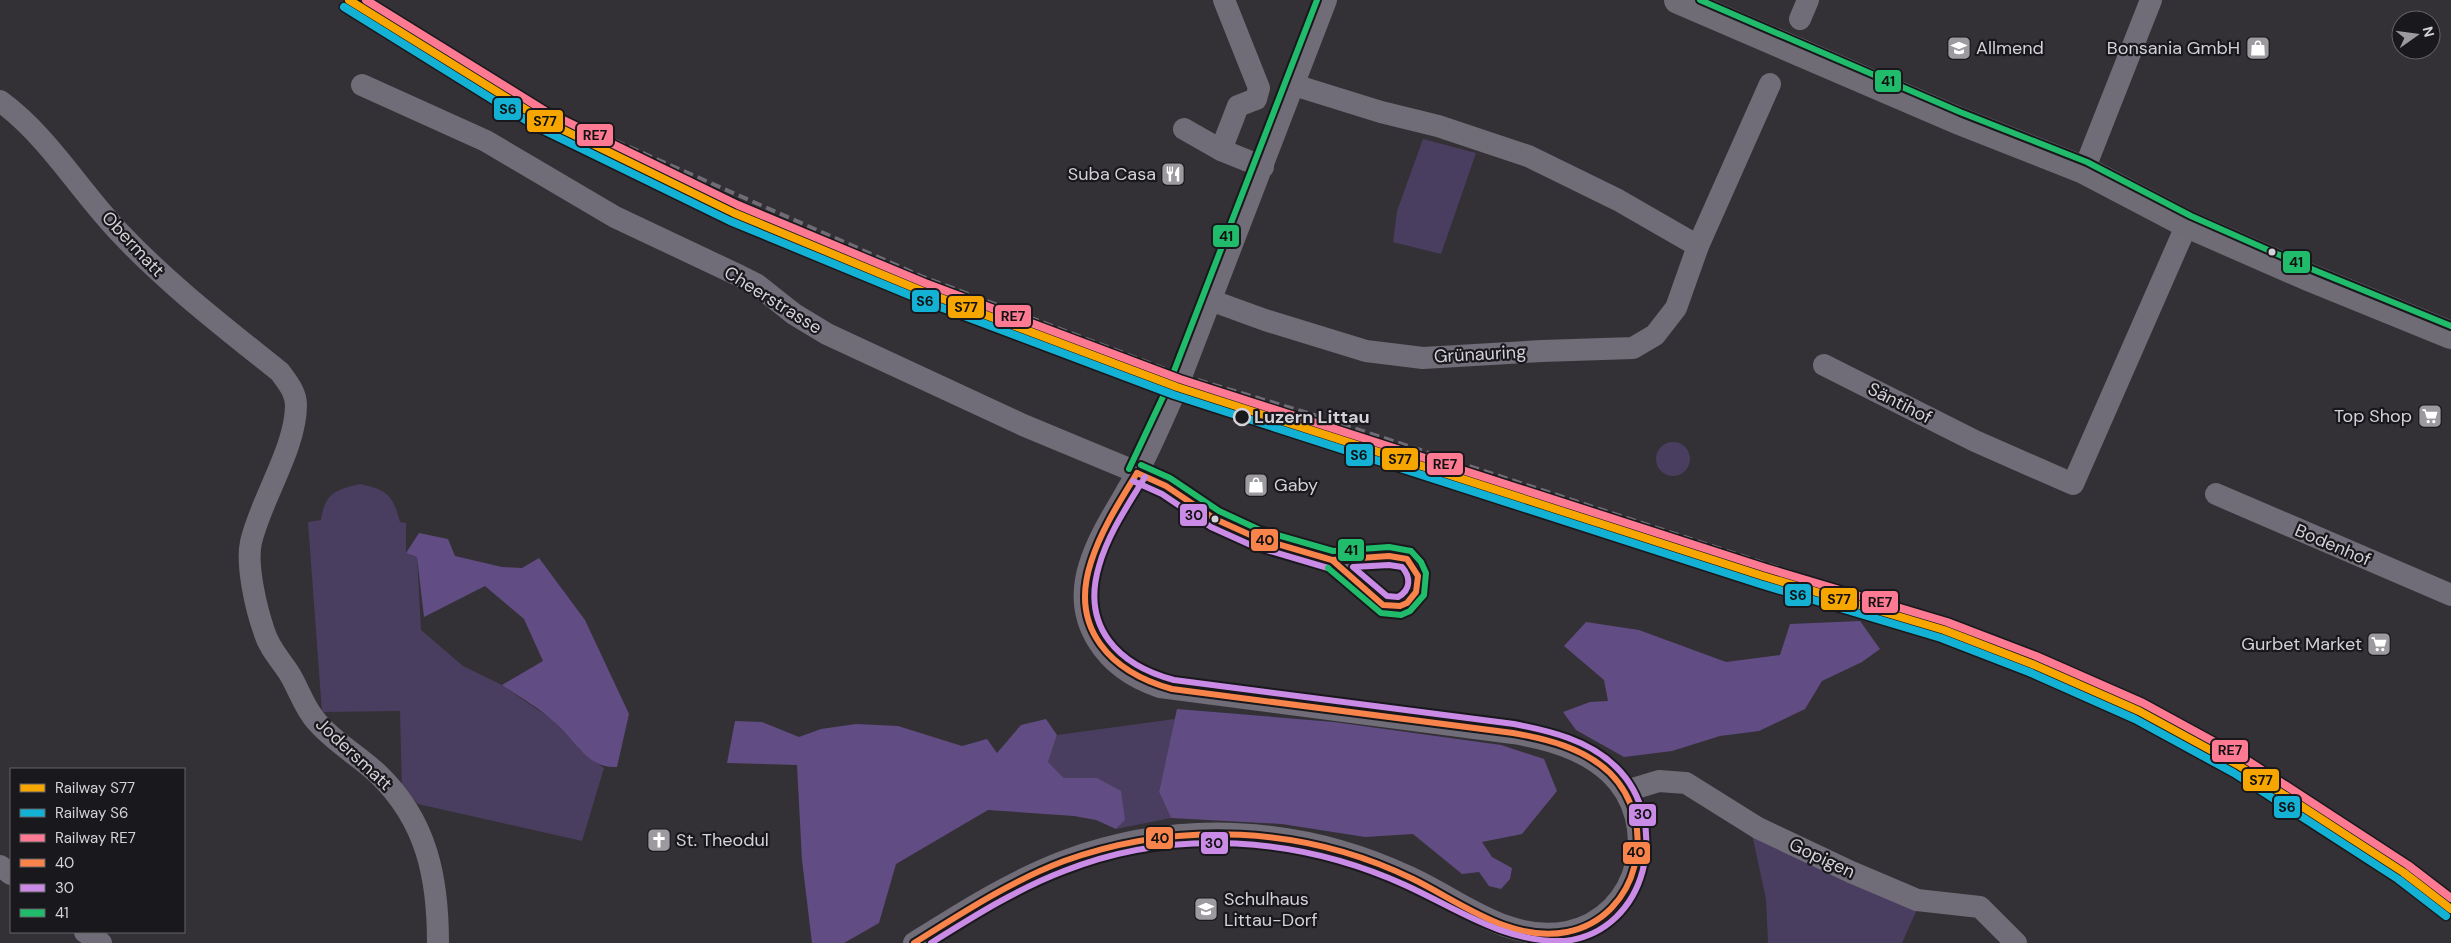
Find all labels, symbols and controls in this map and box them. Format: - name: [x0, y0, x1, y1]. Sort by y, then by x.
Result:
- north arrow: [2391, 10, 2441, 60]
- text: N: [2419, 25, 2439, 39]
- school or university icon: Allmend: [1946, 35, 1972, 61]
- shop icon: Bonsania GmbH: [2245, 35, 2271, 61]
- place label: Allmend: [1976, 36, 2044, 60]
- place label: Bonsania GmbH: [2107, 36, 2240, 60]
- line badge: 41: [1874, 69, 1902, 93]
- text: 41: [1881, 72, 1895, 90]
- line badge: S6: [493, 97, 522, 121]
- text: S6: [499, 100, 517, 118]
- line badge: S77: [526, 109, 564, 133]
- text: S77: [533, 112, 557, 130]
- line badge: RE7: [576, 123, 614, 147]
- text: RE7: [583, 126, 608, 144]
- restaurant icon: Suba Casa: [1160, 161, 1186, 187]
- place label: Suba Casa: [1068, 162, 1156, 186]
- street label: Obermatt: [96, 206, 170, 282]
- line badge: 41: [1212, 224, 1240, 248]
- text: 41: [1219, 227, 1233, 245]
- unlabelled marker: [2267, 247, 2277, 257]
- line badge: 41: [2282, 250, 2311, 274]
- text: 41: [2289, 253, 2303, 271]
- street label: Cheerstrasse: [720, 260, 826, 340]
- line badge: S6: [911, 289, 940, 313]
- text: S6: [916, 292, 934, 310]
- line badge: S77: [947, 295, 985, 319]
- text: S77: [954, 298, 978, 316]
- line badge: RE7: [994, 304, 1032, 328]
- text: RE7: [1001, 307, 1026, 325]
- street label: Grünauring: [1433, 340, 1527, 368]
- street label: Säntihof: [1864, 377, 1936, 429]
- supermarket icon: Top Shop: [2417, 403, 2443, 429]
- place label: Top Shop: [2334, 404, 2412, 428]
- place label: Luzern Littau: [1254, 405, 1370, 429]
- marker: Luzern Littau: [1233, 408, 1251, 426]
- line badge: S6: [1345, 443, 1374, 467]
- text: S6: [1350, 446, 1368, 464]
- line badge: S77: [1381, 447, 1419, 471]
- text: S77: [1388, 450, 1412, 468]
- line badge: RE7: [1426, 452, 1464, 476]
- text: RE7: [1433, 455, 1458, 473]
- shop icon: Gaby: [1243, 472, 1269, 498]
- place label: Gaby: [1274, 473, 1318, 497]
- line badge: 30: [1179, 503, 1208, 527]
- text: 30: [1185, 506, 1203, 524]
- unlabelled marker: [1210, 514, 1220, 524]
- street label: Bodenhof: [2291, 518, 2375, 572]
- line badge: 40: [1250, 528, 1279, 552]
- text: 40: [1256, 531, 1275, 549]
- line badge: 41: [1337, 538, 1365, 562]
- text: 41: [1344, 541, 1358, 559]
- line badge: S6: [1784, 583, 1812, 607]
- text: S6: [1789, 586, 1807, 604]
- line badge: S77: [1820, 587, 1858, 611]
- text: S77: [1827, 590, 1851, 608]
- line badge: RE7: [1861, 590, 1899, 614]
- text: RE7: [1868, 593, 1893, 611]
- supermarket icon: Gurbet Market: [2366, 631, 2392, 657]
- place label: Gurbet Market: [2241, 632, 2362, 656]
- street label: Jodersmatt: [310, 712, 398, 796]
- line badge: RE7: [2211, 739, 2249, 763]
- text: RE7: [2218, 741, 2243, 759]
- legend: [10, 768, 185, 933]
- line badge: S77: [2242, 768, 2280, 792]
- text: S77: [2249, 771, 2273, 789]
- text: Railway S77: [55, 778, 135, 798]
- line badge: S6: [2273, 795, 2301, 819]
- text: S6: [2278, 798, 2296, 816]
- text: Railway S6: [55, 803, 128, 823]
- line badge: 30: [1628, 803, 1657, 827]
- text: 30: [1634, 805, 1652, 823]
- line badge: 40: [1145, 826, 1174, 850]
- church icon: St. Theodul: [646, 827, 672, 853]
- text: Railway RE7: [55, 828, 136, 848]
- place label: St. Theodul: [676, 828, 769, 852]
- text: 40: [1151, 829, 1170, 847]
- line badge: 30: [1200, 831, 1229, 855]
- street label: Gopigen: [1785, 832, 1859, 884]
- text: 30: [1205, 834, 1223, 852]
- line badge: 40: [1622, 841, 1651, 865]
- text: 40: [1627, 843, 1646, 861]
- text: 40: [55, 853, 74, 873]
- text: 30: [55, 878, 74, 898]
- place label: Schulhaus Littau-Dorf: [1224, 887, 1318, 932]
- school or university icon: Schulhaus Littau-Dorf: [1193, 896, 1219, 922]
- text: 41: [55, 903, 69, 923]

